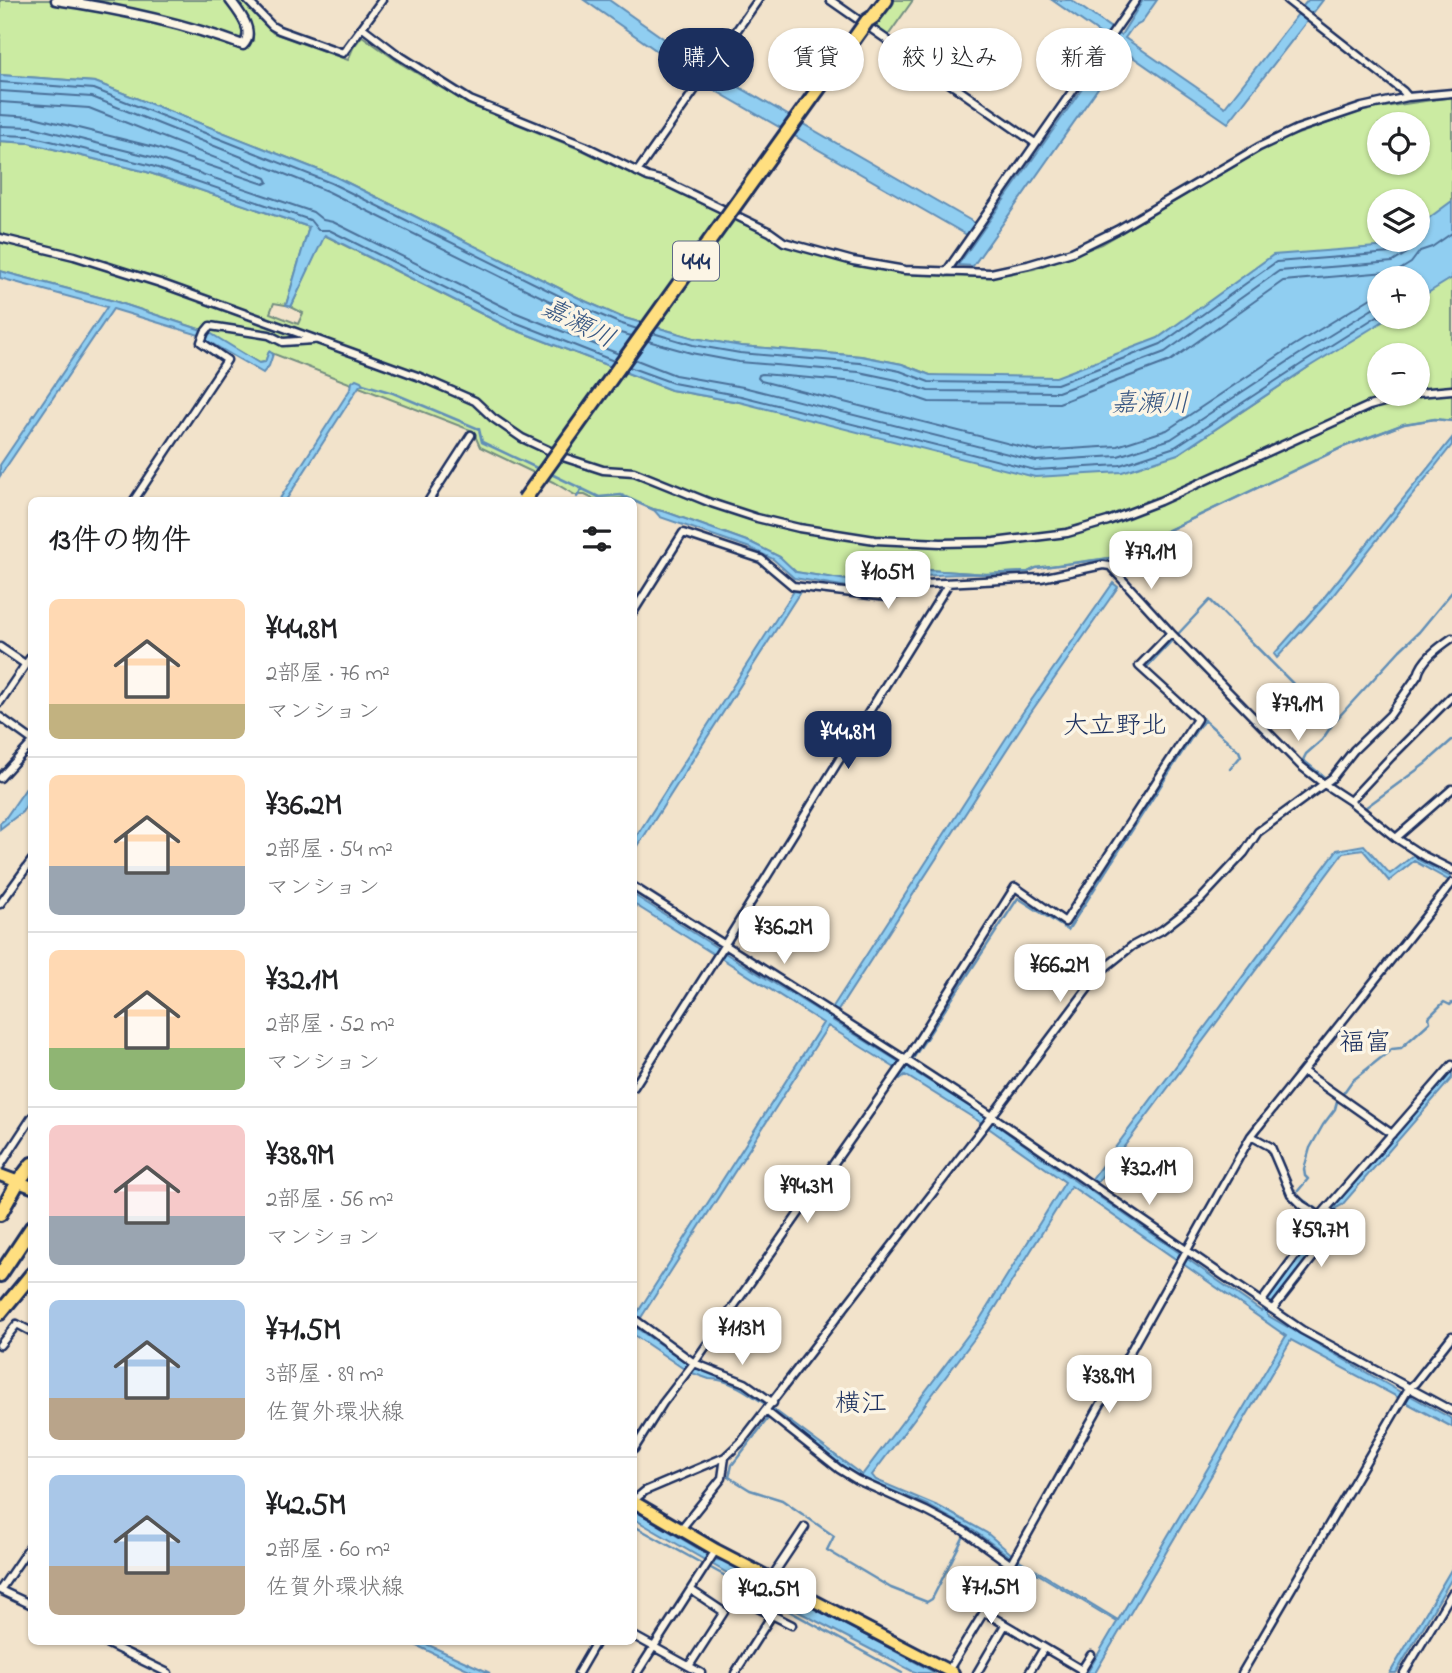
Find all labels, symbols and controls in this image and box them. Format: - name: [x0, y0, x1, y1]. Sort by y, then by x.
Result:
- chip: 購入: [658, 28, 754, 91]
- chip: 賃貸: [768, 28, 864, 91]
- chip: 絞り込み: [878, 28, 1022, 91]
- chip: 新着: [1036, 28, 1132, 91]
- map controls: [1367, 112, 1430, 406]
- button: locate: [1367, 112, 1430, 175]
- button: layers: [1367, 189, 1430, 252]
- road number: 444: [673, 242, 719, 280]
- button: +: [1367, 266, 1430, 329]
- water label: 嘉瀬川: [534, 290, 621, 359]
- button: −: [1367, 343, 1430, 406]
- water label: 嘉瀬川: [1111, 386, 1189, 424]
- text: 13件の物件: [49, 520, 191, 564]
- icon: filters: [578, 520, 616, 558]
- pin: ¥79.1M: [1094, 532, 1208, 591]
- text: ¥79.1M: [1125, 537, 1177, 570]
- pin: ¥105M: [839, 552, 937, 611]
- text: ¥105M: [861, 557, 915, 590]
- text: ¥44.8M: [266, 609, 338, 653]
- icon: home: [105, 627, 189, 711]
- text: 2部屋 · 76 m²: [266, 658, 390, 691]
- pin: ¥79.1M: [1241, 684, 1355, 743]
- text: ¥79.1M: [1272, 689, 1324, 722]
- text: マンション: [266, 696, 380, 729]
- district label: 大立野北: [1063, 708, 1167, 746]
- pin: ¥44.8M: [791, 712, 905, 771]
- text: ¥44.8M: [820, 717, 876, 750]
- text: ¥36.2M: [266, 785, 343, 829]
- icon: home: [105, 803, 189, 887]
- text: 2部屋 · 54 m²: [266, 834, 393, 867]
- text: マンション: [266, 872, 380, 905]
- pin: ¥36.2M: [727, 906, 841, 966]
- text: ¥36.2M: [755, 912, 813, 945]
- pin: ¥66.2M: [1003, 944, 1117, 1004]
- text: ¥66.2M: [1030, 950, 1090, 983]
- text: ¥32.1M: [266, 960, 339, 1004]
- icon: home: [105, 978, 189, 1062]
- text: 2部屋 · 52 m²: [266, 1009, 395, 1042]
- district label: 福富: [1339, 1025, 1391, 1063]
- text: マンション: [266, 1047, 380, 1080]
- text: ¥38.9M: [266, 1135, 335, 1179]
- pin: ¥32.1M: [1092, 1148, 1206, 1207]
- icon: home: [105, 1153, 189, 1237]
- text: ¥32.1M: [1121, 1153, 1177, 1186]
- pin: ¥94.3M: [750, 1166, 864, 1225]
- text: ¥94.3M: [780, 1171, 834, 1204]
- text: 2部屋 · 56 m²: [266, 1184, 394, 1217]
- pin: ¥59.7M: [1264, 1210, 1378, 1269]
- text: ¥59.7M: [1292, 1215, 1350, 1248]
- text: マンション: [266, 1222, 380, 1255]
- pin: ¥113M: [693, 1308, 791, 1367]
- text: ¥71.5M: [266, 1310, 341, 1354]
- text: ¥113M: [718, 1313, 766, 1346]
- icon: home: [105, 1328, 189, 1412]
- pin: ¥38.9M: [1052, 1356, 1166, 1415]
- text: 3部屋 · 89 m²: [266, 1359, 384, 1392]
- text: ¥38.9M: [1083, 1361, 1135, 1394]
- district label: 横江: [835, 1386, 887, 1424]
- text: 佐賀外環状線: [266, 1397, 404, 1430]
- text: ¥42.5M: [266, 1485, 346, 1529]
- icon: home: [105, 1503, 189, 1587]
- text: 2部屋 · 60 m²: [266, 1534, 390, 1567]
- pin: ¥71.5M: [934, 1566, 1048, 1626]
- pin: ¥42.5M: [712, 1568, 826, 1628]
- text: 佐賀外環状線: [266, 1572, 404, 1605]
- text: ¥71.5M: [962, 1572, 1020, 1605]
- text: ¥42.5M: [738, 1574, 800, 1607]

